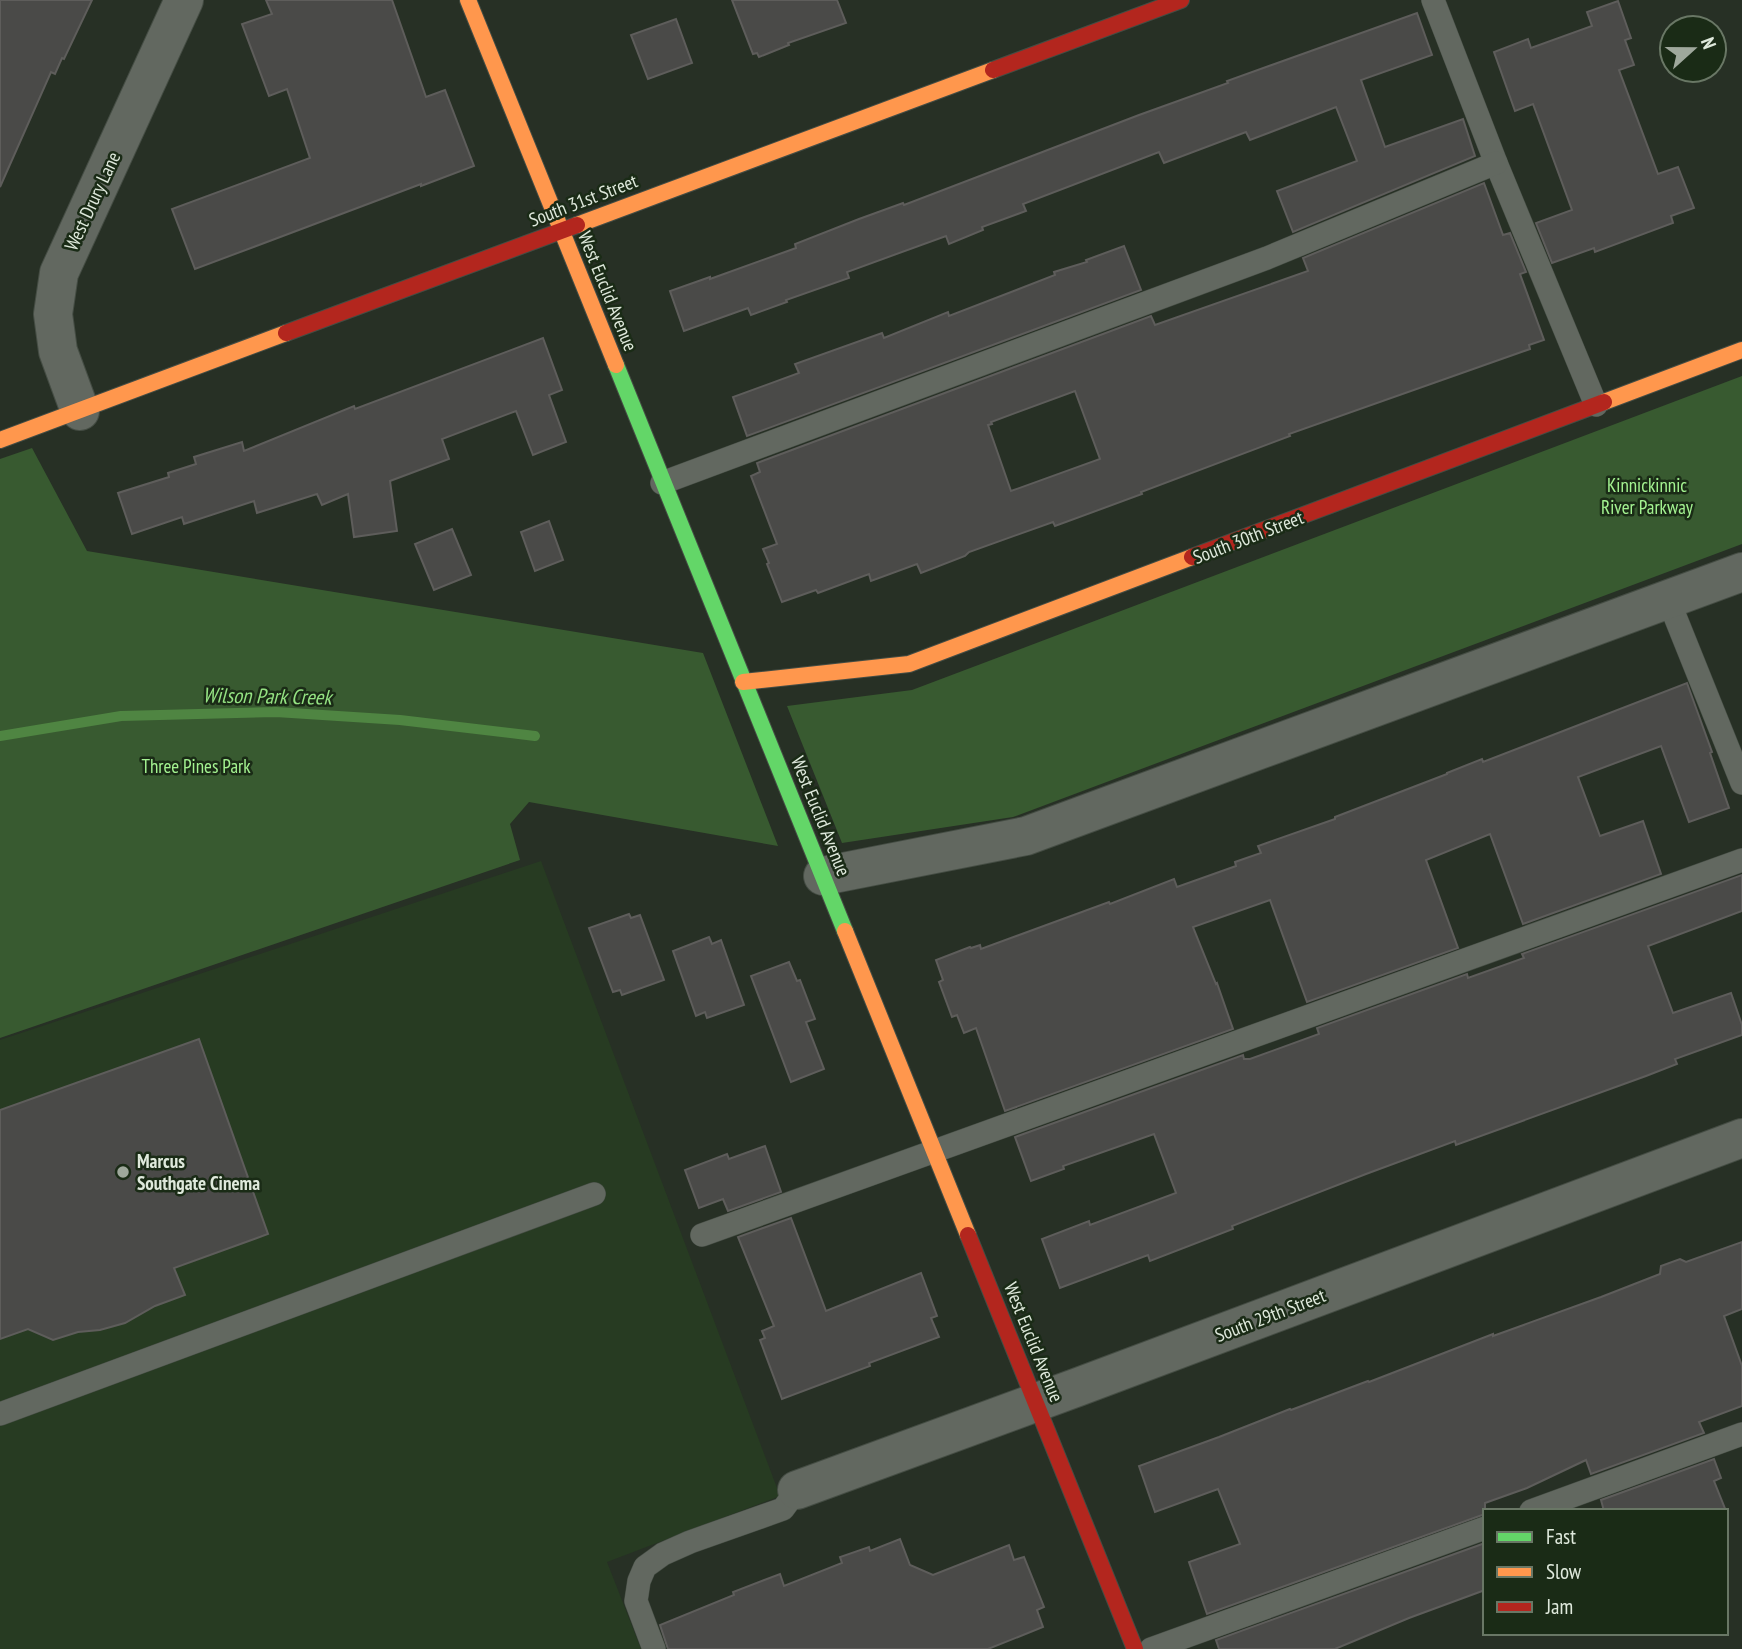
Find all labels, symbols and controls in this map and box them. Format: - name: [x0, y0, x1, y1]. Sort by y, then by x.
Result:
- north arrow: [1658, 14, 1728, 84]
- text: N: [1696, 34, 1722, 52]
- street label: West Drury Lane: [59, 148, 125, 254]
- street label: South 31st Street: [525, 168, 641, 232]
- street label: West Euclid Avenue: [573, 228, 643, 355]
- park label: Kinnickinnic River Parkway: [1601, 473, 1694, 519]
- street label: South 30th Street: [1189, 505, 1307, 569]
- water label: Wilson Park Creek: [202, 681, 335, 711]
- street label: West Euclid Avenue: [786, 753, 856, 880]
- park label: Three Pines Park: [141, 754, 251, 778]
- place label: Marcus Southgate Cinema: [137, 1149, 260, 1195]
- marker: Marcus Southgate Cinema: [115, 1164, 131, 1180]
- street label: West Euclid Avenue: [999, 1279, 1069, 1406]
- street label: South 29th Street: [1211, 1283, 1329, 1347]
- legend: [1483, 1509, 1728, 1635]
- text: Fast: [1546, 1523, 1576, 1550]
- text: Slow: [1546, 1558, 1582, 1585]
- text: Jam: [1545, 1593, 1573, 1620]

